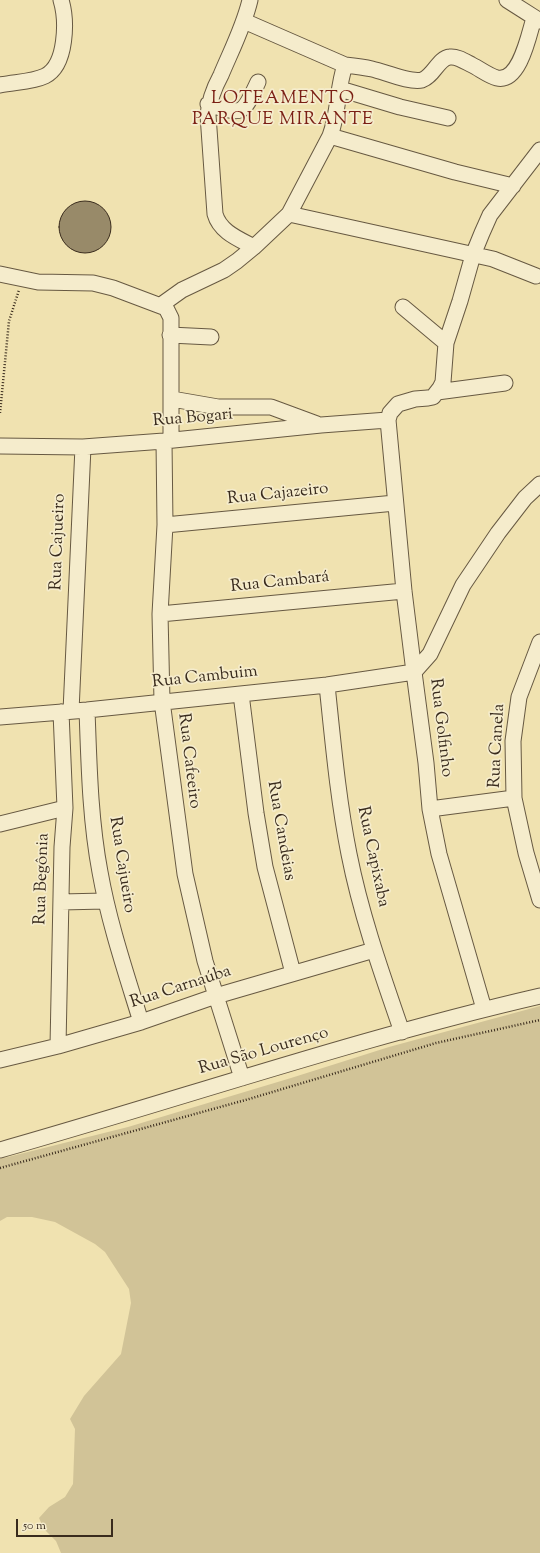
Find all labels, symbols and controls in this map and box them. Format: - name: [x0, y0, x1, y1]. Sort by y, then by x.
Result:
- district label: LOTEAMENTO PARQUE MIRANTE: [192, 89, 374, 132]
- street label: Rua Bogari: [152, 405, 234, 433]
- street label: Rua Cajazeiro: [227, 480, 329, 510]
- street label: Rua Cajueiro: [47, 493, 71, 591]
- street label: Rua Cambará: [230, 568, 330, 598]
- street label: Rua Cambuim: [151, 662, 259, 694]
- street label: Rua Golfinho: [424, 678, 456, 778]
- street label: Rua Canela: [486, 703, 510, 789]
- street label: Rua Cafeeiro: [172, 712, 204, 810]
- street label: Rua Candeias: [261, 780, 299, 882]
- street label: Rua Capixaba: [351, 805, 393, 909]
- street label: Rua Cajueiro: [103, 816, 139, 914]
- street label: Rua Begônia: [31, 833, 55, 925]
- street label: Rua Carnaúba: [128, 962, 234, 1014]
- street label: Rua São Lourenço: [197, 1024, 331, 1080]
- scale bar: [18, 1511, 115, 1537]
- text: 50 m: [23, 1517, 46, 1535]

